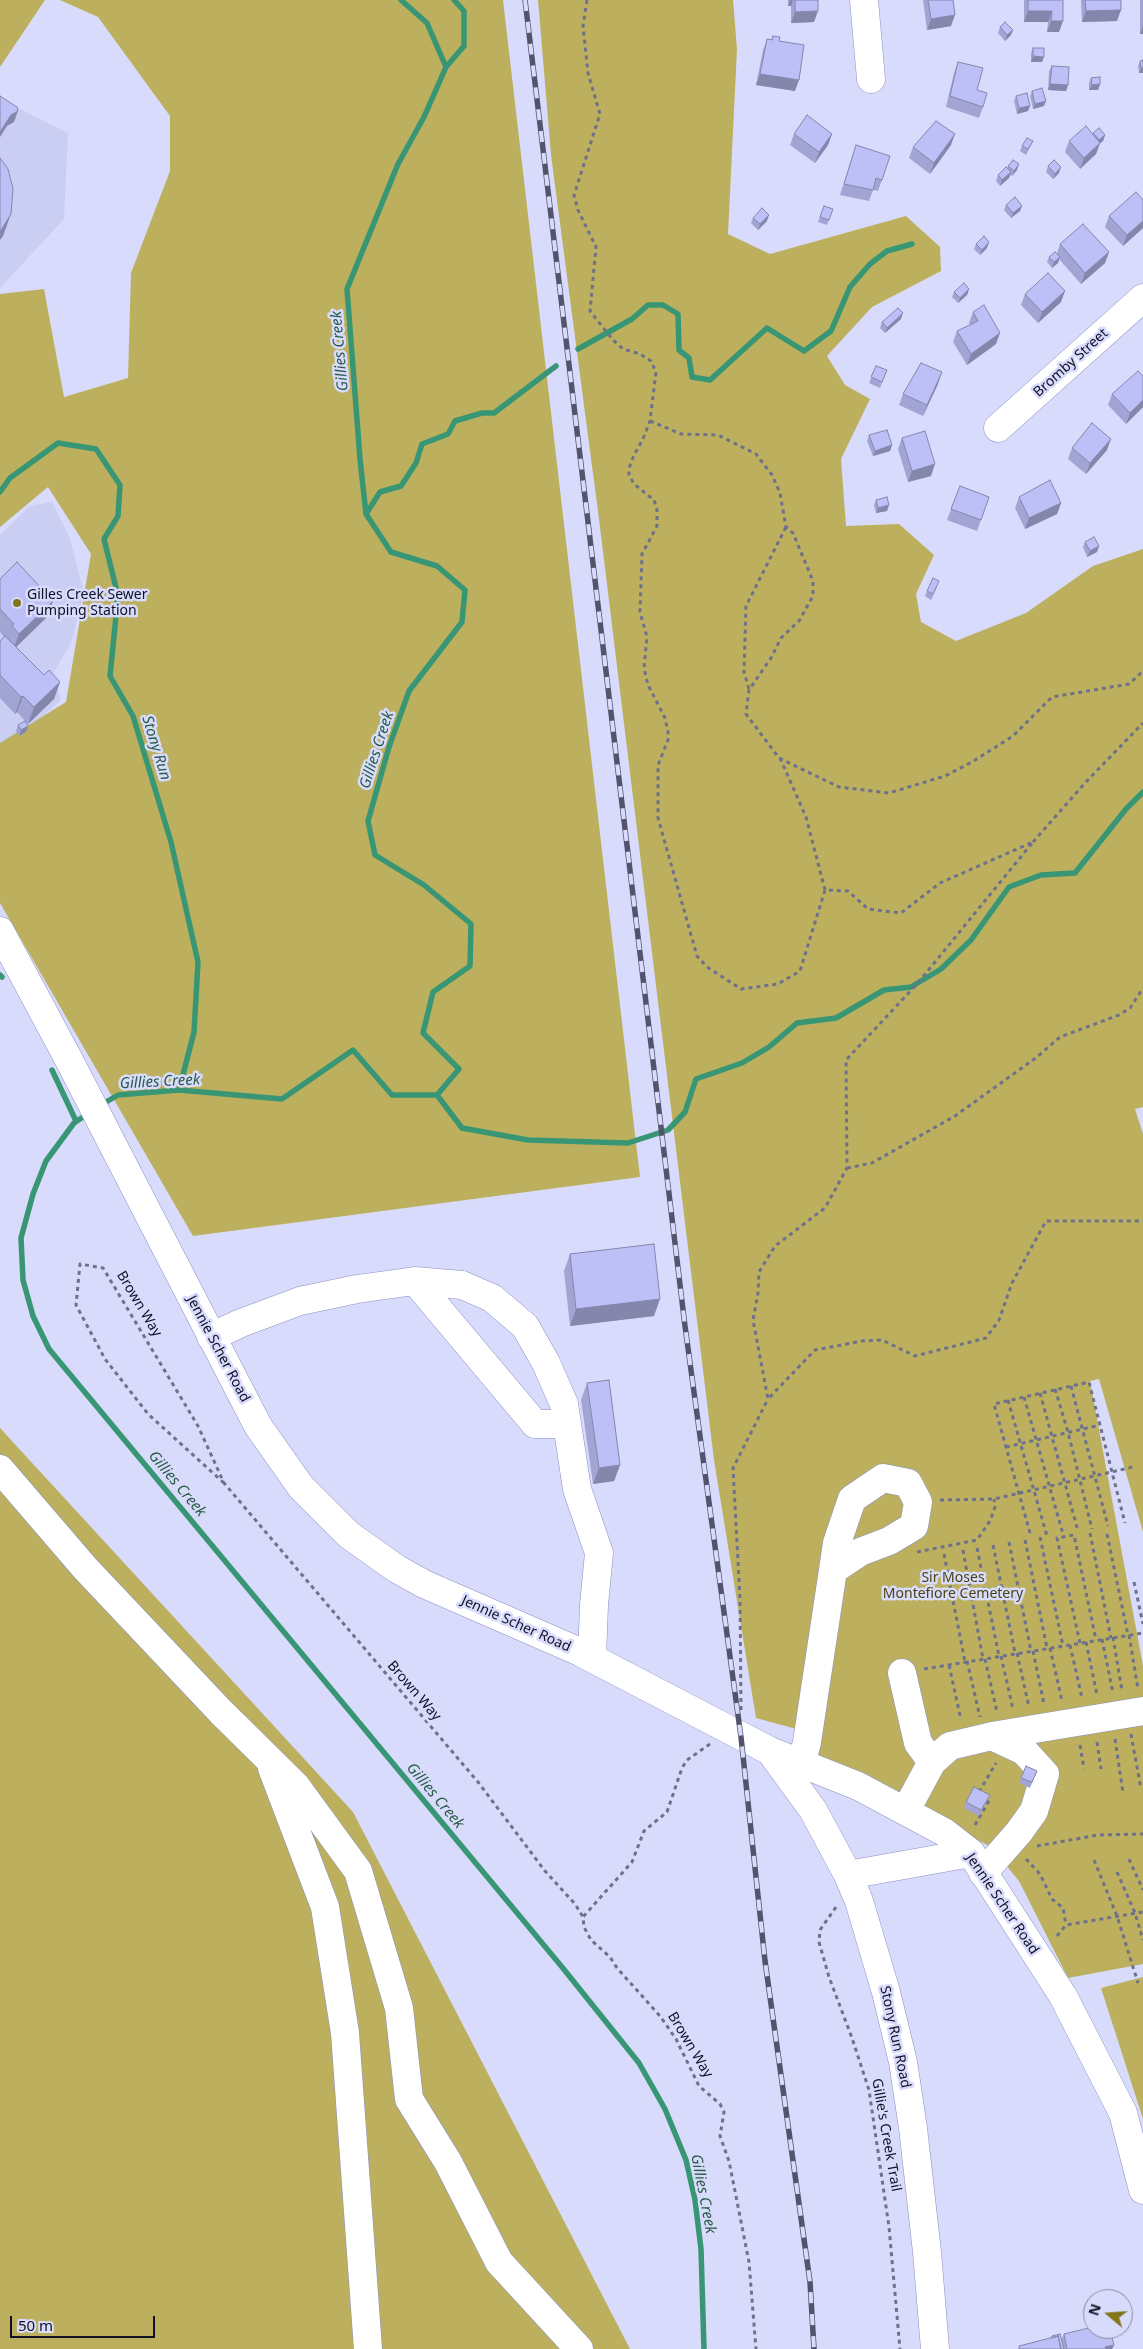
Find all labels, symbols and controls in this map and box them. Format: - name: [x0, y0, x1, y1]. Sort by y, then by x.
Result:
- water label: Gillies Creek: [328, 310, 352, 392]
- street label: Bromby Street: [1030, 325, 1112, 401]
- place label: Gilles Creek Sewer Pumping Station: [27, 587, 148, 620]
- marker: Gilles Creek Sewer Pumping Station: [11, 597, 23, 609]
- water label: Gillies Creek: [356, 709, 398, 791]
- water label: Stony Run: [138, 714, 174, 782]
- water label: Gillies Creek: [119, 1071, 201, 1093]
- street label: Brown Way: [113, 1268, 165, 1340]
- street label: Jennie Scher Road: [183, 1293, 253, 1405]
- water label: Gillies Creek: [144, 1447, 210, 1521]
- park label: Sir Moses Montefiore Cemetery: [883, 1570, 1023, 1602]
- street label: Jennie Scher Road: [459, 1592, 573, 1656]
- street label: Brown Way: [383, 1658, 445, 1724]
- water label: Gillies Creek: [402, 1759, 468, 1833]
- street label: Jennie Scher Road: [962, 1850, 1042, 1958]
- street label: Stony Run Road: [876, 1984, 914, 2090]
- street label: Brown Way: [664, 2009, 716, 2081]
- street label: Gillie's Creek Trail: [868, 2077, 904, 2193]
- water label: Gillies Creek: [686, 2153, 720, 2235]
- north arrow: [1083, 2289, 1133, 2339]
- text: N: [1083, 2301, 1105, 2318]
- scale bar: [12, 2306, 158, 2338]
- text: 50 m: [18, 2315, 53, 2335]

